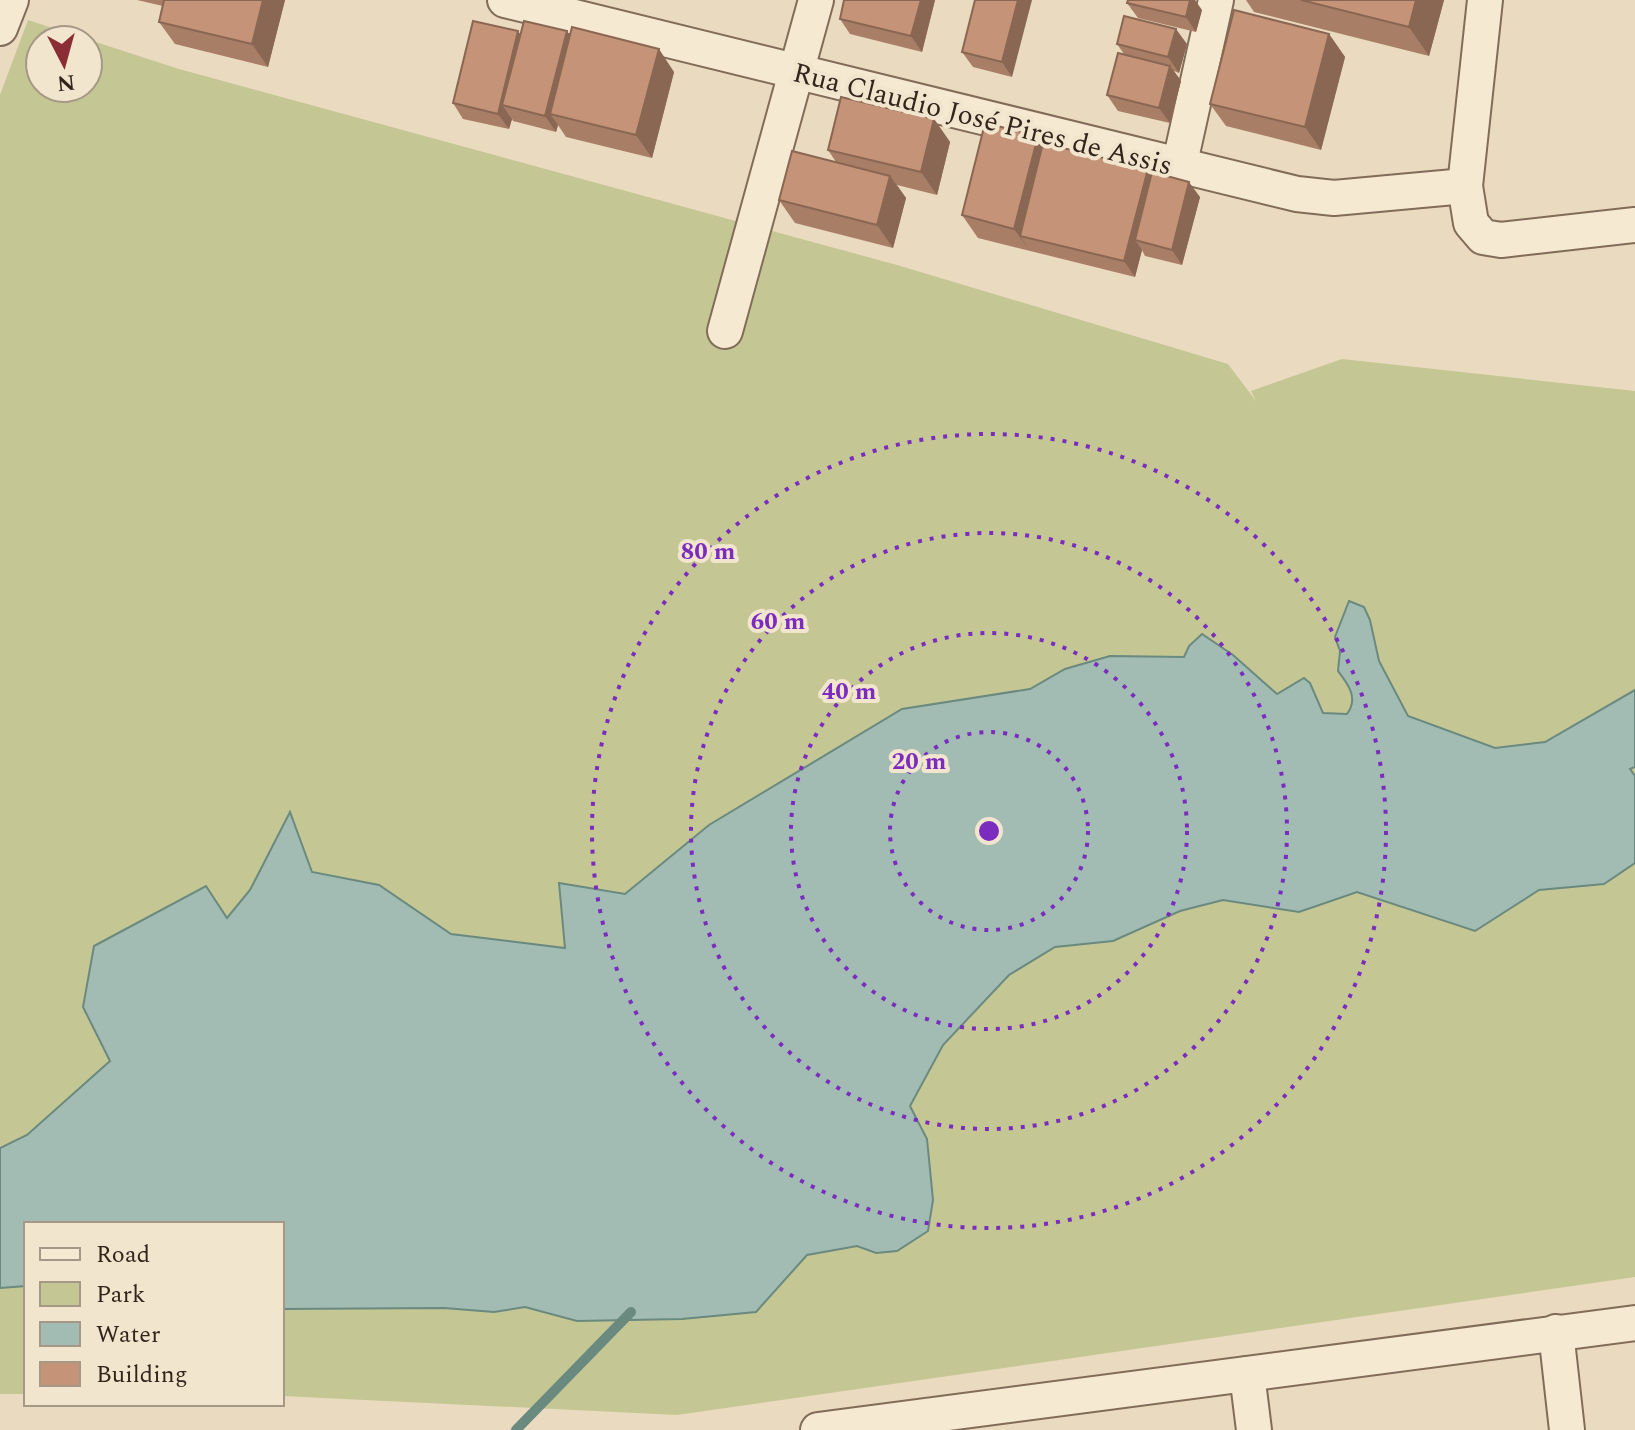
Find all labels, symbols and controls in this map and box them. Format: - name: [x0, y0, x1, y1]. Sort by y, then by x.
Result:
- north arrow: [24, 24, 104, 104]
- street label: Rua Claudio José Pires de Assis: [788, 51, 1177, 187]
- text: N: [55, 65, 77, 100]
- text: 80 m: [681, 534, 736, 570]
- text: 60 m: [751, 604, 806, 640]
- text: 40 m: [822, 674, 877, 710]
- text: 20 m: [892, 744, 947, 780]
- centre of rings: [975, 817, 1003, 845]
- legend: [24, 1222, 284, 1406]
- text: Road: [96, 1237, 150, 1273]
- text: Park: [96, 1277, 146, 1313]
- text: Water: [96, 1317, 160, 1353]
- text: Building: [96, 1357, 188, 1393]

